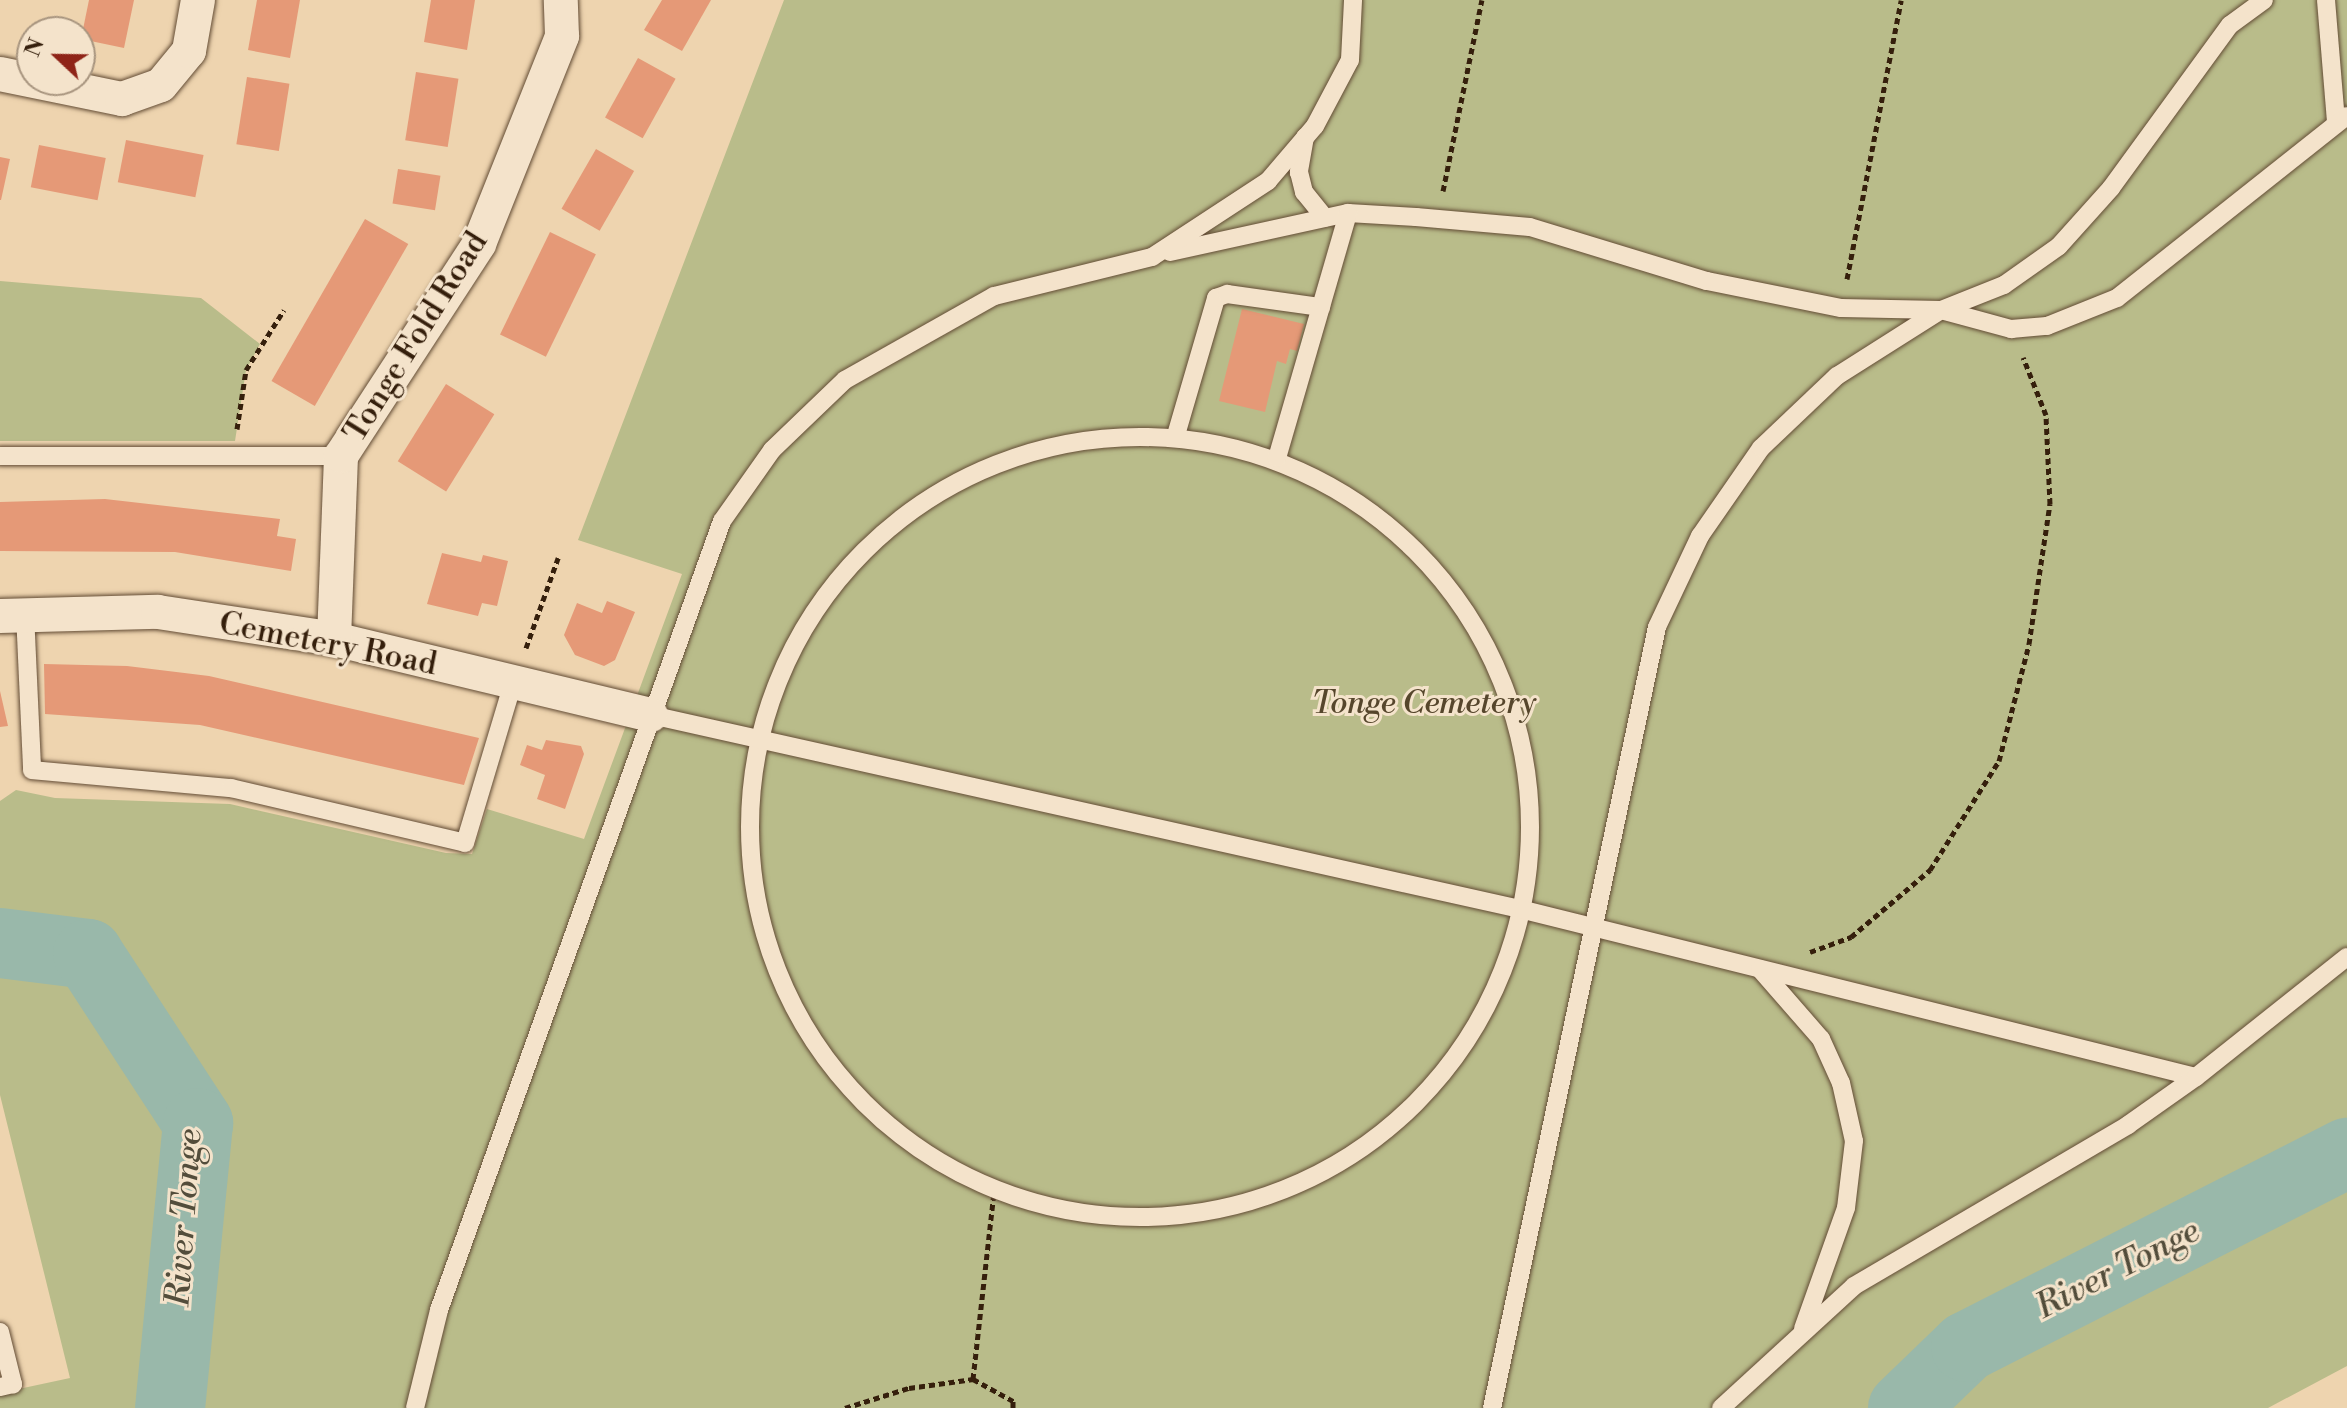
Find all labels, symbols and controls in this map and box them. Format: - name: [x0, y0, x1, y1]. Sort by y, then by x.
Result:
- north arrow: [16, 16, 96, 96]
- text: N: [19, 34, 51, 61]
- street label: Tonge Fold Road: [336, 225, 496, 449]
- street label: Cemetery Road: [216, 604, 440, 684]
- park label: Tonge Cemetery: [1312, 684, 1536, 722]
- water label: River Tonge: [158, 1128, 212, 1308]
- water label: River Tonge: [2029, 1211, 2207, 1329]

